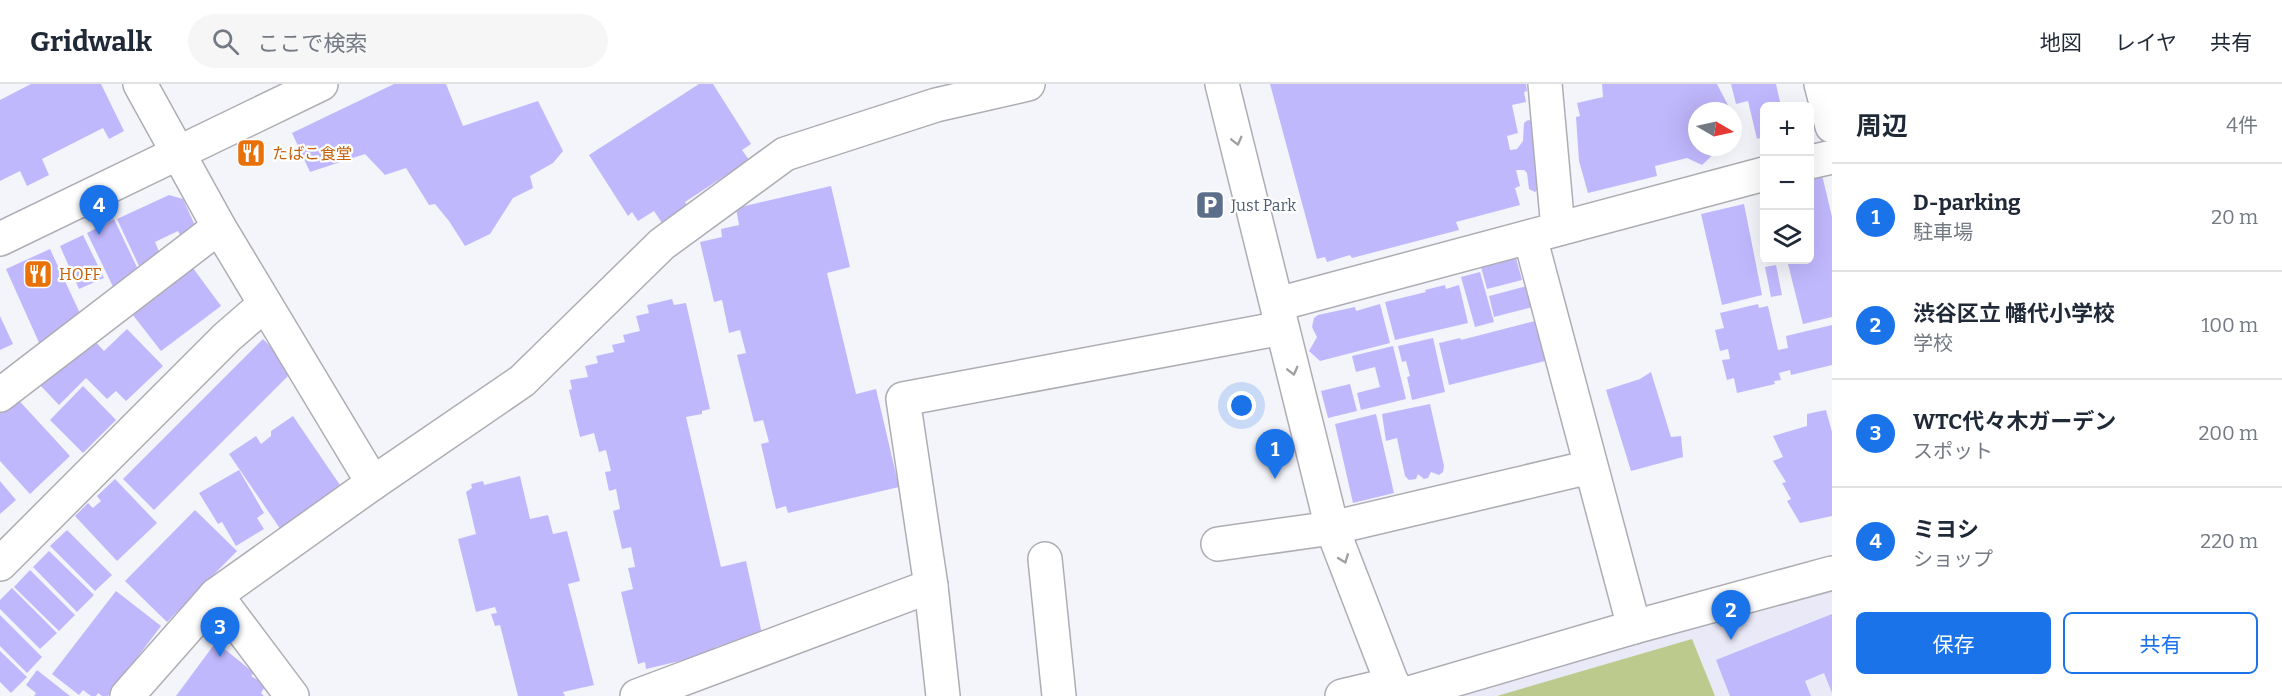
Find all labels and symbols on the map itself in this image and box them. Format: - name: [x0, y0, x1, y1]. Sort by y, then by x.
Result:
- north arrow: [1688, 102, 1742, 156]
- one-way arrow: [1229, 135, 1242, 145]
- restaurant icon: たばこ食堂: [235, 137, 267, 169]
- place label: たばこ食堂: [272, 144, 352, 163]
- pin: 4: [80, 186, 118, 235]
- parking icon: Just Park: [1194, 189, 1226, 221]
- place label: Just Park: [1230, 196, 1296, 215]
- restaurant icon: HOFF: [22, 258, 54, 290]
- place label: HOFF: [59, 265, 101, 284]
- one-way arrow: [1285, 366, 1298, 376]
- your location: [1227, 391, 1256, 420]
- pin: 1: [1256, 430, 1294, 479]
- one-way arrow: [1337, 552, 1349, 563]
- pin: 2: [1712, 590, 1750, 640]
- pin: 3: [200, 608, 240, 657]

